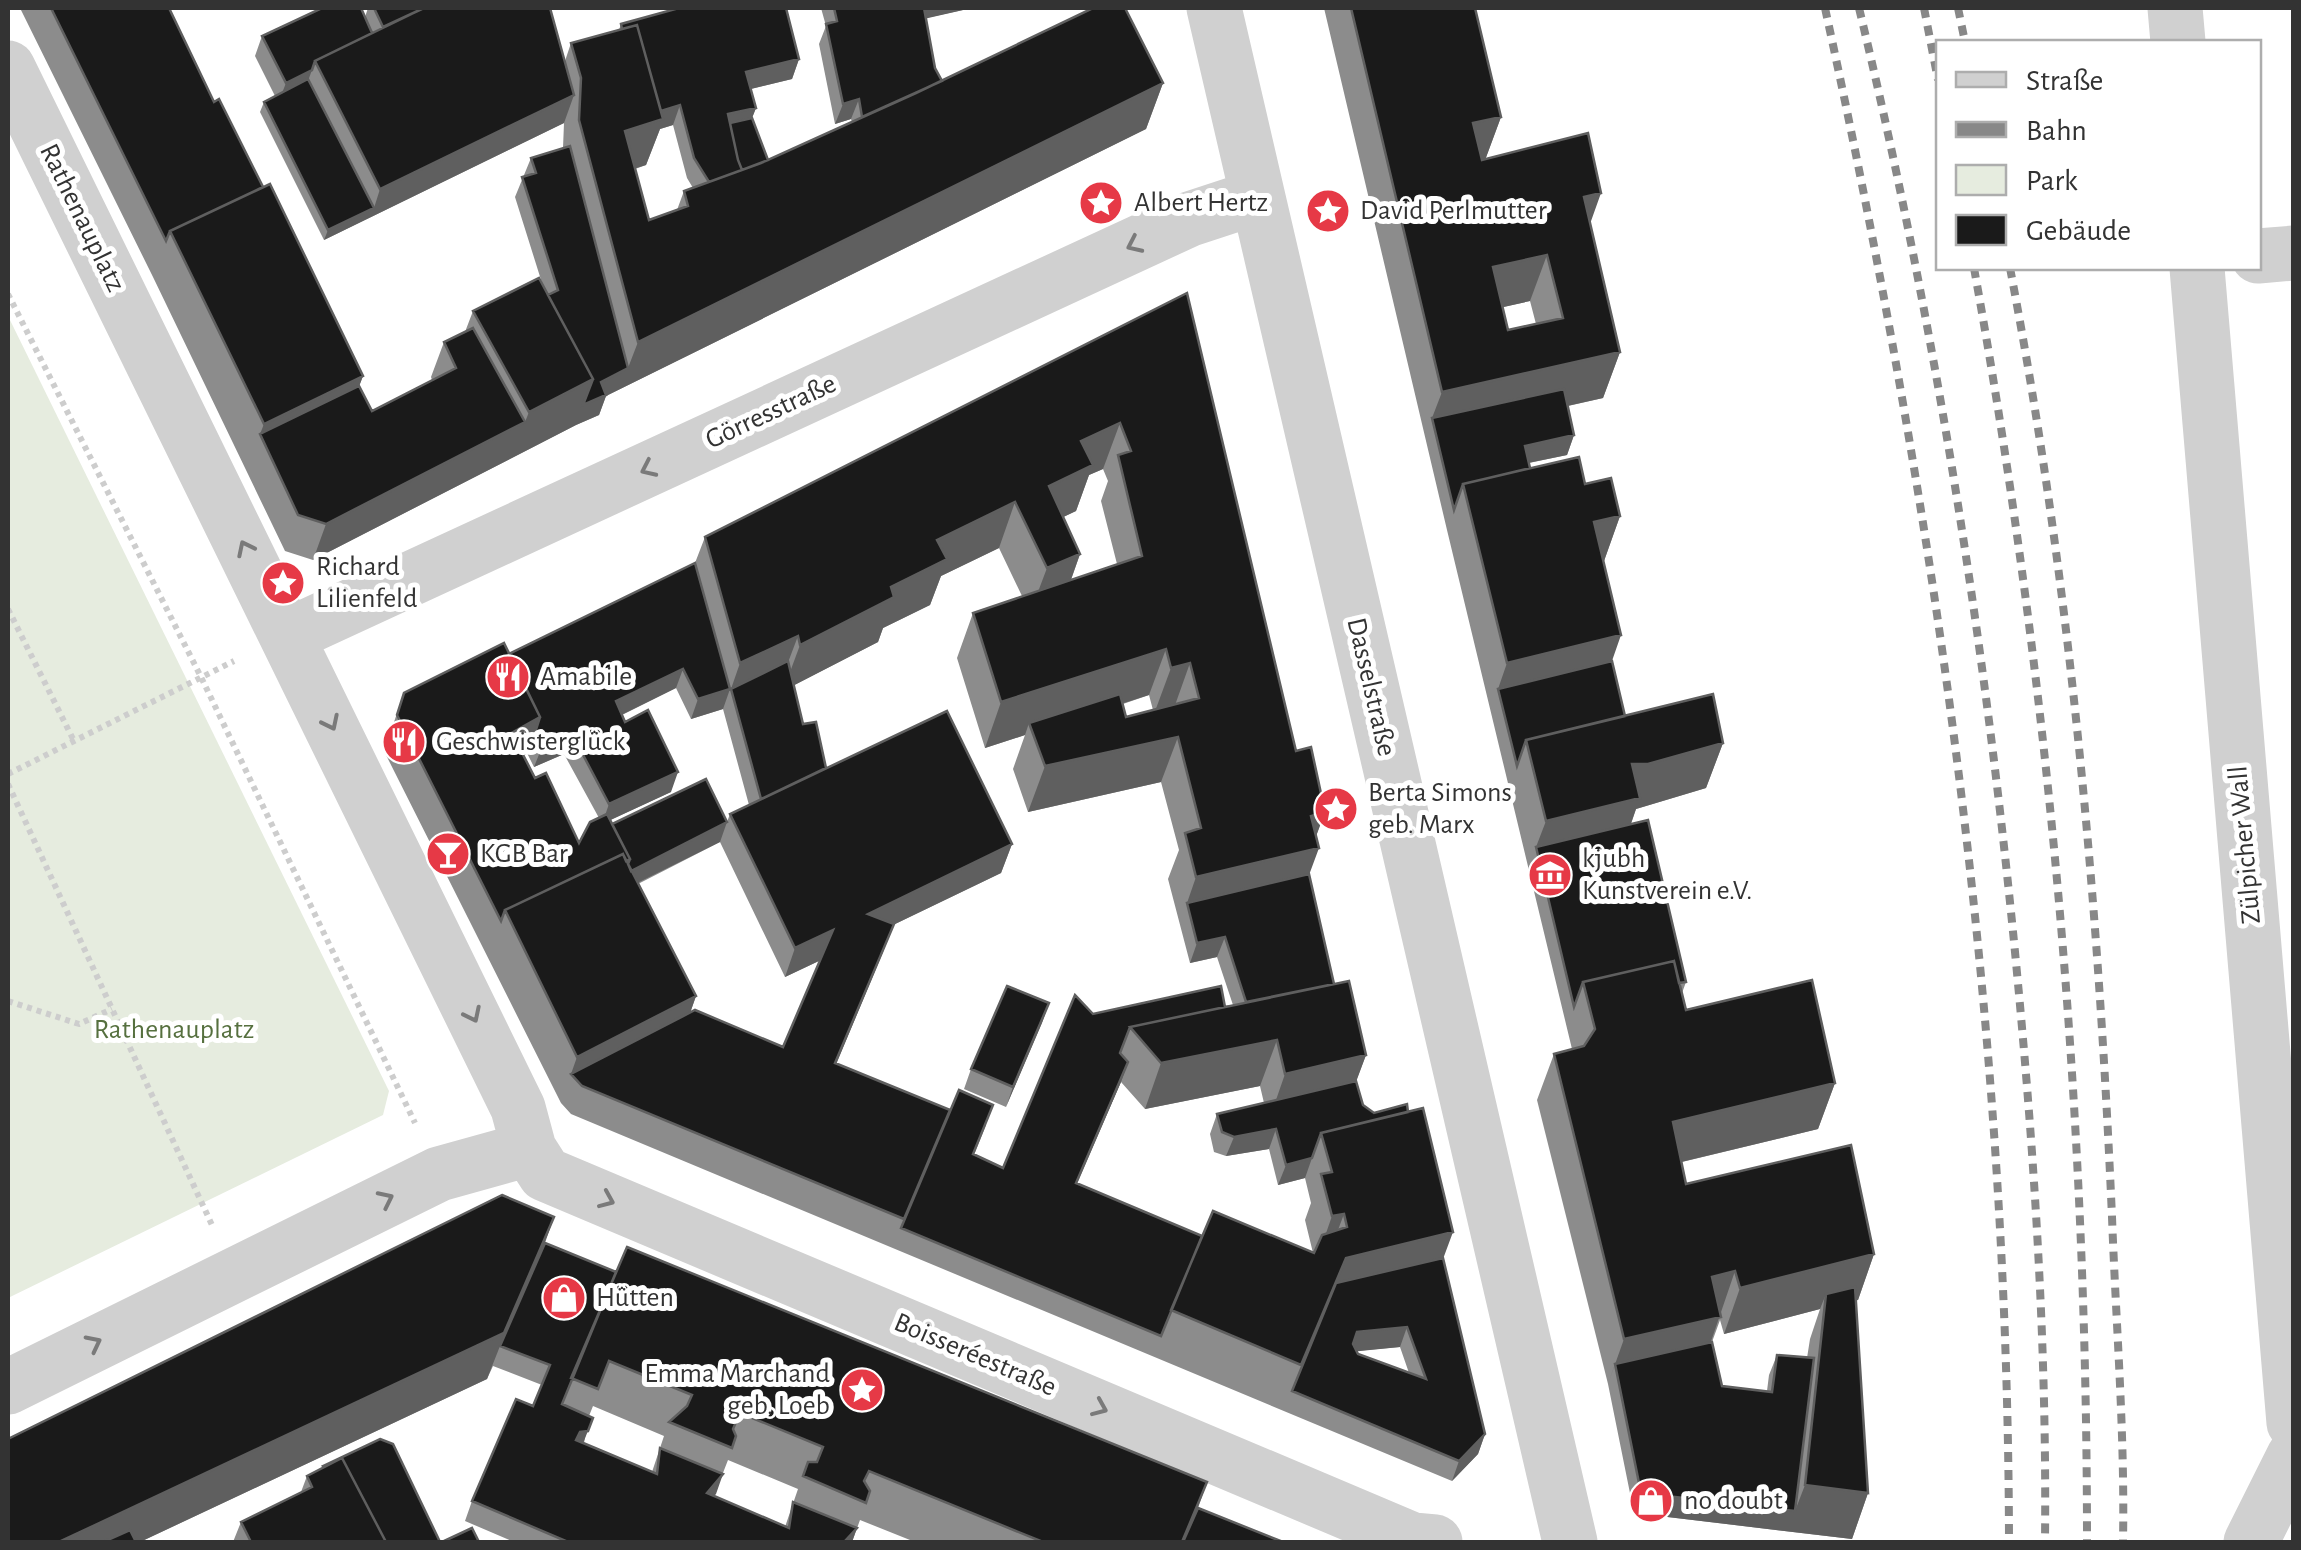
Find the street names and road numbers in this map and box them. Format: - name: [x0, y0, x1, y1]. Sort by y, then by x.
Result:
- street label: Rathenauplatz: [34, 140, 130, 296]
- street label: Görresstraße: [701, 370, 841, 454]
- street label: Dasselstraße: [1342, 615, 1400, 759]
- street label: Zülpicher Wall: [2224, 765, 2266, 925]
- street label: Boisseréestraße: [890, 1308, 1060, 1402]

